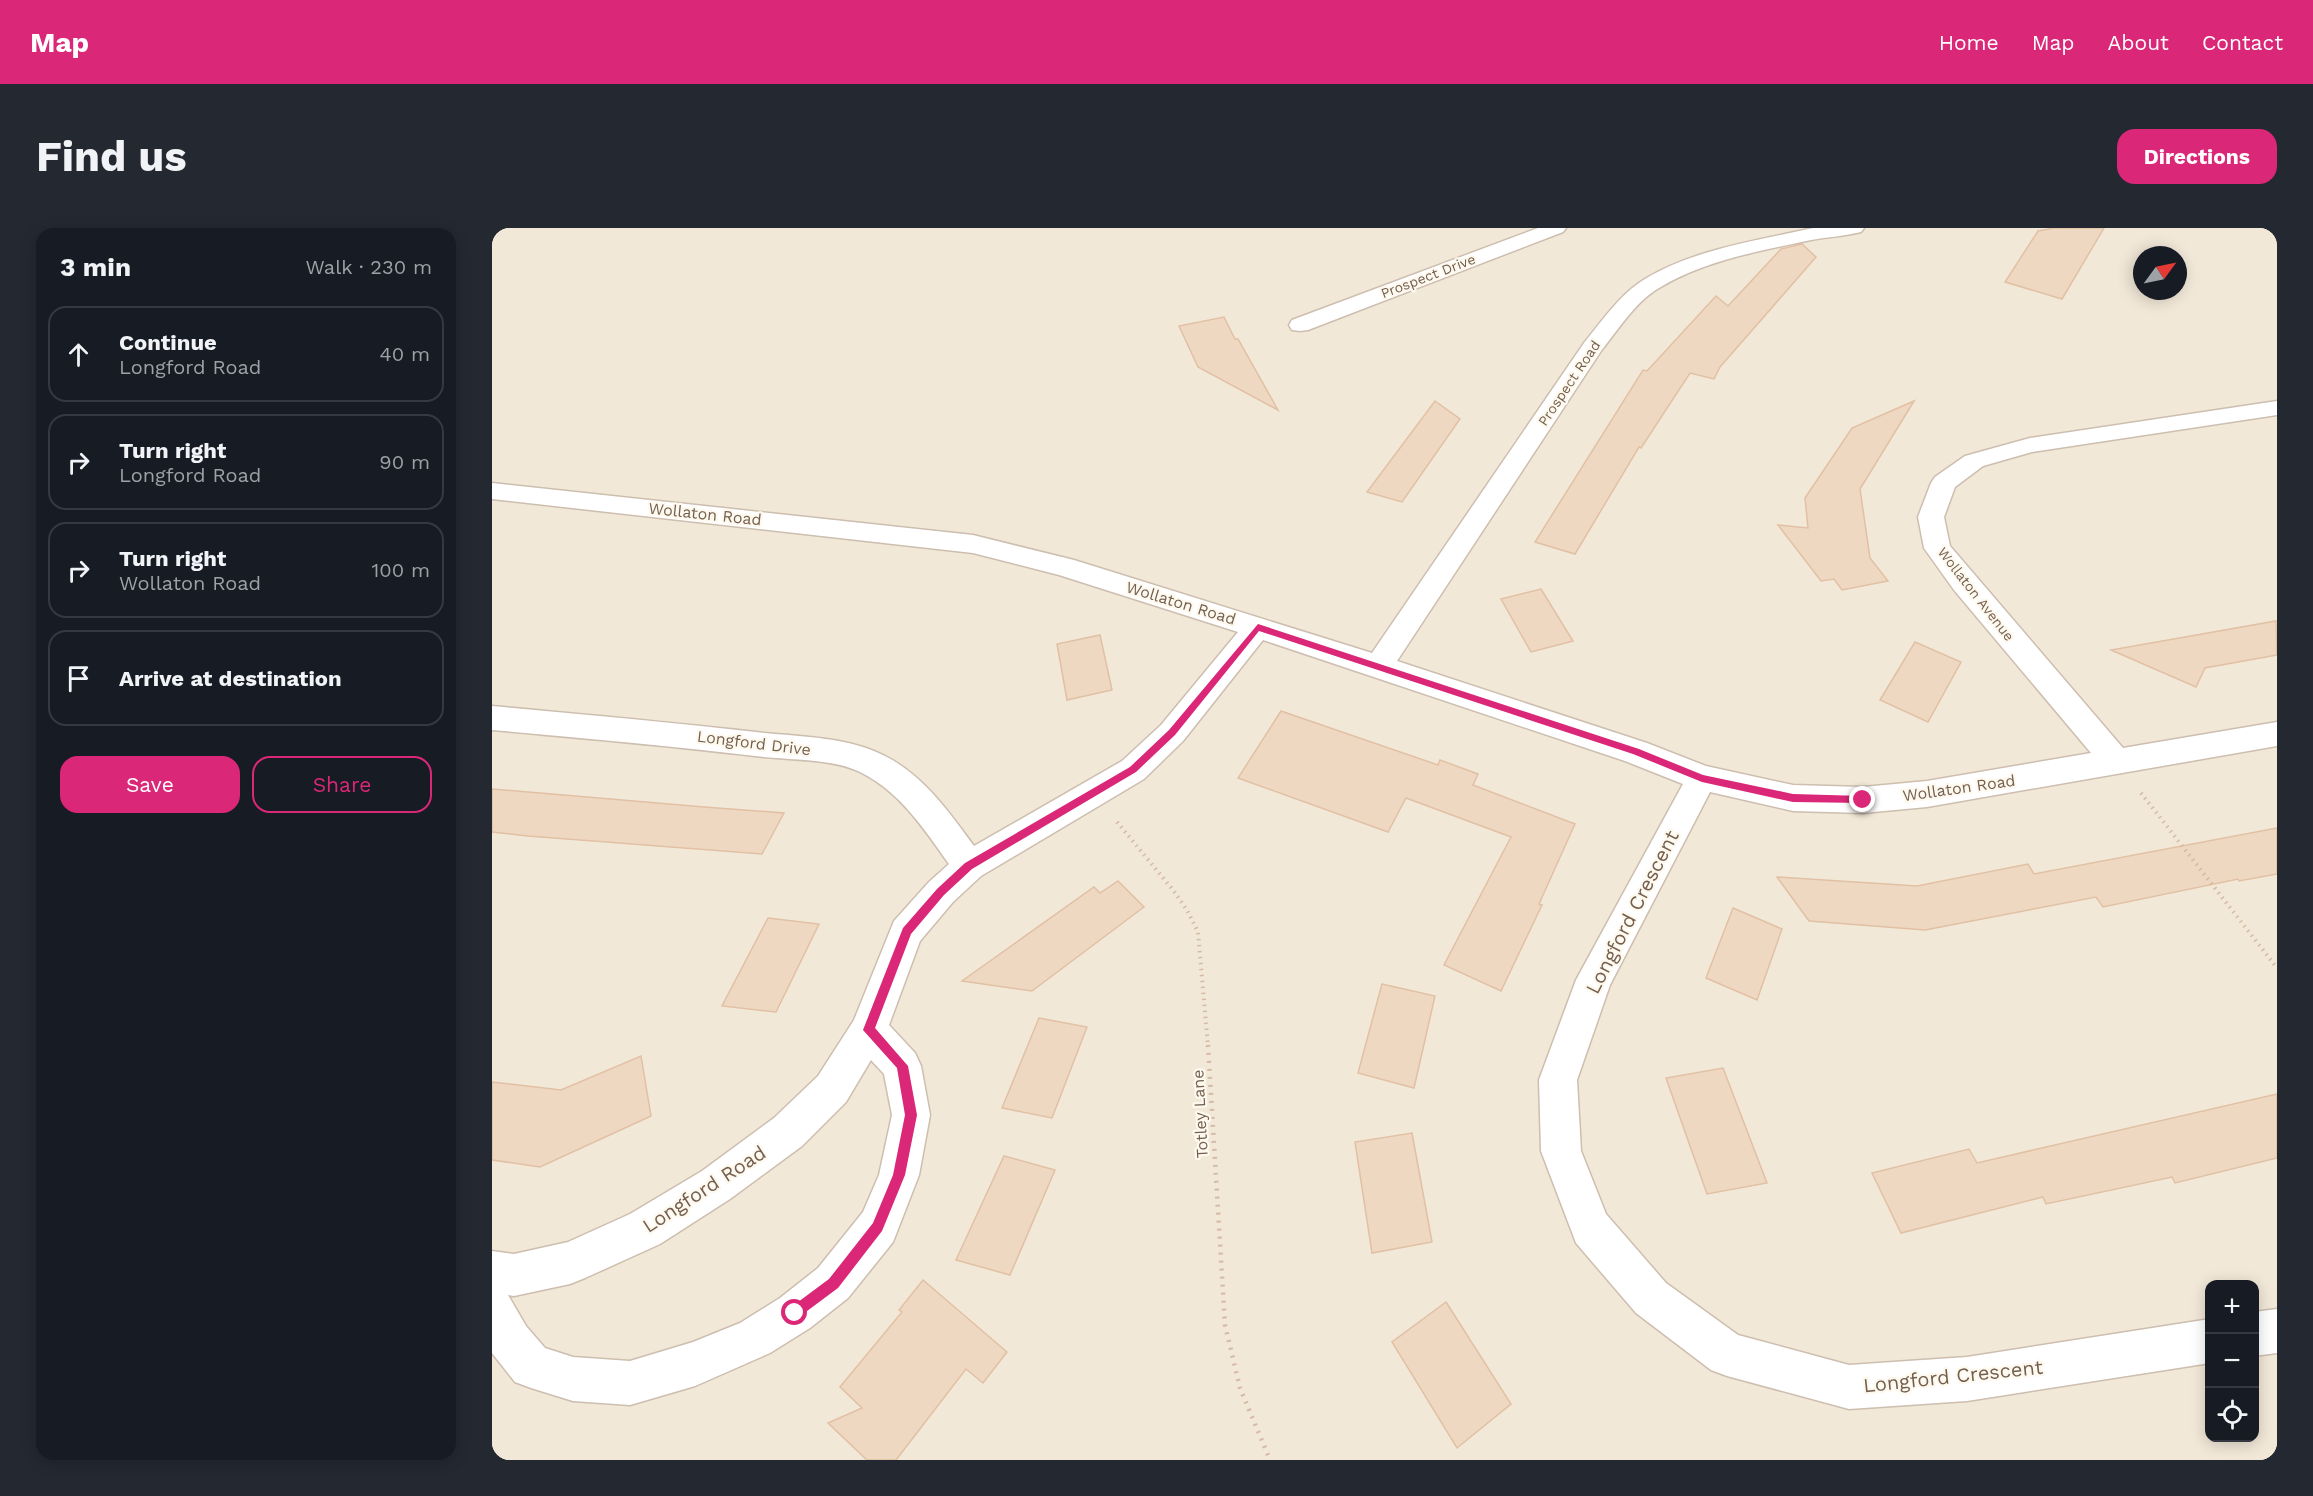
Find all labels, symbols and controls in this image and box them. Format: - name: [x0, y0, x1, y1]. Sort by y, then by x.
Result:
- text: Map: [30, 26, 89, 59]
- text: Home: [1939, 30, 1999, 55]
- text: Map: [2032, 30, 2075, 55]
- text: About: [2108, 30, 2169, 55]
- text: Contact: [2202, 30, 2283, 55]
- button: Directions: [2117, 129, 2277, 184]
- text: Find us: [36, 132, 187, 181]
- north arrow: [2133, 246, 2187, 300]
- street label: Prospect Drive: [1378, 251, 1478, 301]
- text: 3 min: [60, 252, 131, 282]
- text: Walk · 230 m: [305, 255, 432, 279]
- text: Continue: [119, 330, 217, 355]
- street label: Prospect Road: [1535, 337, 1603, 429]
- icon: ahead: [62, 338, 95, 371]
- text: 40 m: [379, 342, 430, 366]
- text: Longford Road: [119, 355, 261, 379]
- text: Turn right: [119, 438, 226, 463]
- icon: right: [62, 446, 95, 479]
- text: 90 m: [379, 450, 430, 474]
- text: Longford Road: [119, 463, 261, 487]
- street label: Wollaton Road: [647, 499, 763, 529]
- street label: Wollaton Avenue: [1935, 544, 2017, 644]
- text: Turn right: [119, 546, 226, 571]
- icon: right: [62, 554, 95, 587]
- text: 100 m: [371, 558, 430, 582]
- text: Wollaton Road: [119, 571, 261, 595]
- street label: Wollaton Road: [1124, 577, 1238, 629]
- icon: arrive: [62, 662, 95, 695]
- text: Arrive at destination: [119, 666, 342, 691]
- street label: Longford Drive: [696, 727, 812, 759]
- button: Save: [60, 756, 240, 813]
- button: Share: [252, 756, 432, 813]
- street label: Wollaton Road: [1901, 771, 2017, 805]
- route end: [1849, 786, 1875, 812]
- street label: Longford Crescent: [1580, 826, 1684, 998]
- street label: Totley Lane: [1188, 1069, 1212, 1159]
- street label: Longford Road: [638, 1140, 770, 1238]
- map controls: [2205, 1280, 2259, 1442]
- button: +: [2205, 1280, 2259, 1334]
- route start: [781, 1299, 807, 1325]
- button: −: [2205, 1334, 2259, 1388]
- street label: Longford Crescent: [1862, 1355, 2045, 1397]
- button: locate: [2205, 1388, 2259, 1442]

